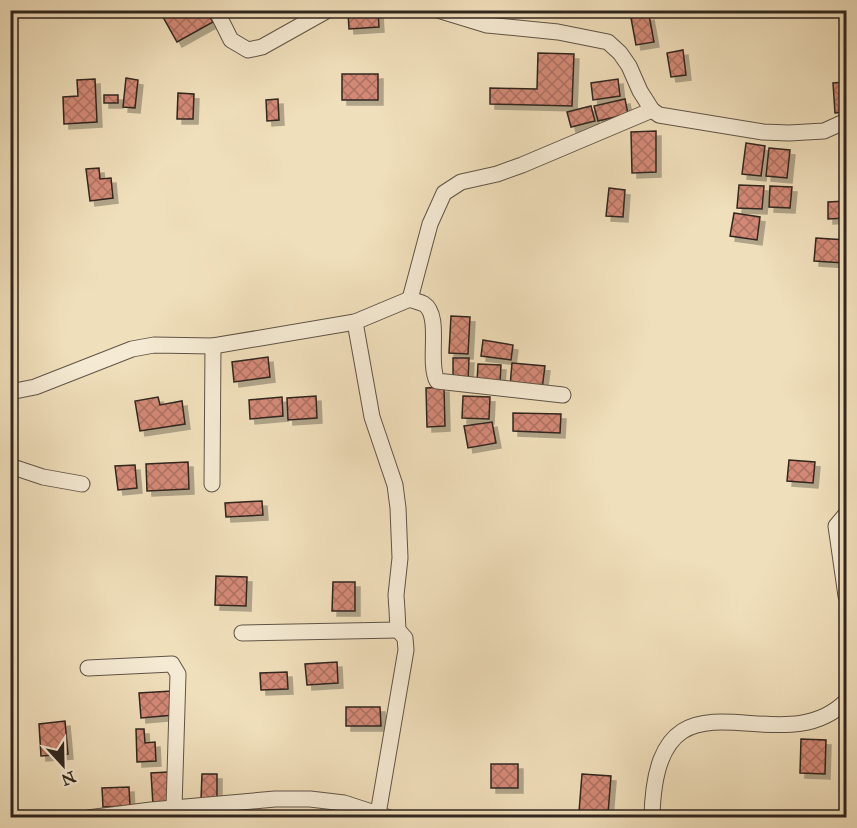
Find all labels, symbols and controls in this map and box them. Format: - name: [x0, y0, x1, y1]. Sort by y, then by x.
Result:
- north arrow: [33, 735, 93, 795]
- text: N: [58, 767, 78, 790]

